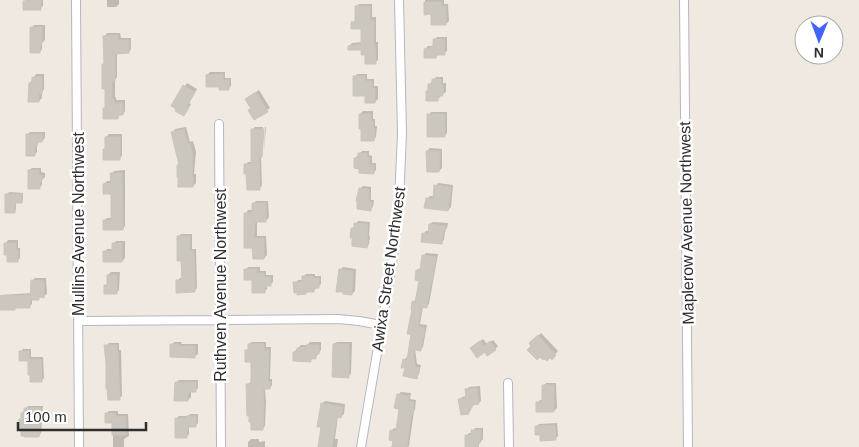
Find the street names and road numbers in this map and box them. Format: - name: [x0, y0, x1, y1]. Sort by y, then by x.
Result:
- street label: Maplerow Avenue Northwest: [676, 121, 697, 325]
- street label: Mullins Avenue Northwest: [70, 132, 87, 316]
- street label: Awixa Street Northwest: [369, 185, 409, 352]
- street label: Ruthven Avenue Northwest: [212, 188, 229, 382]

